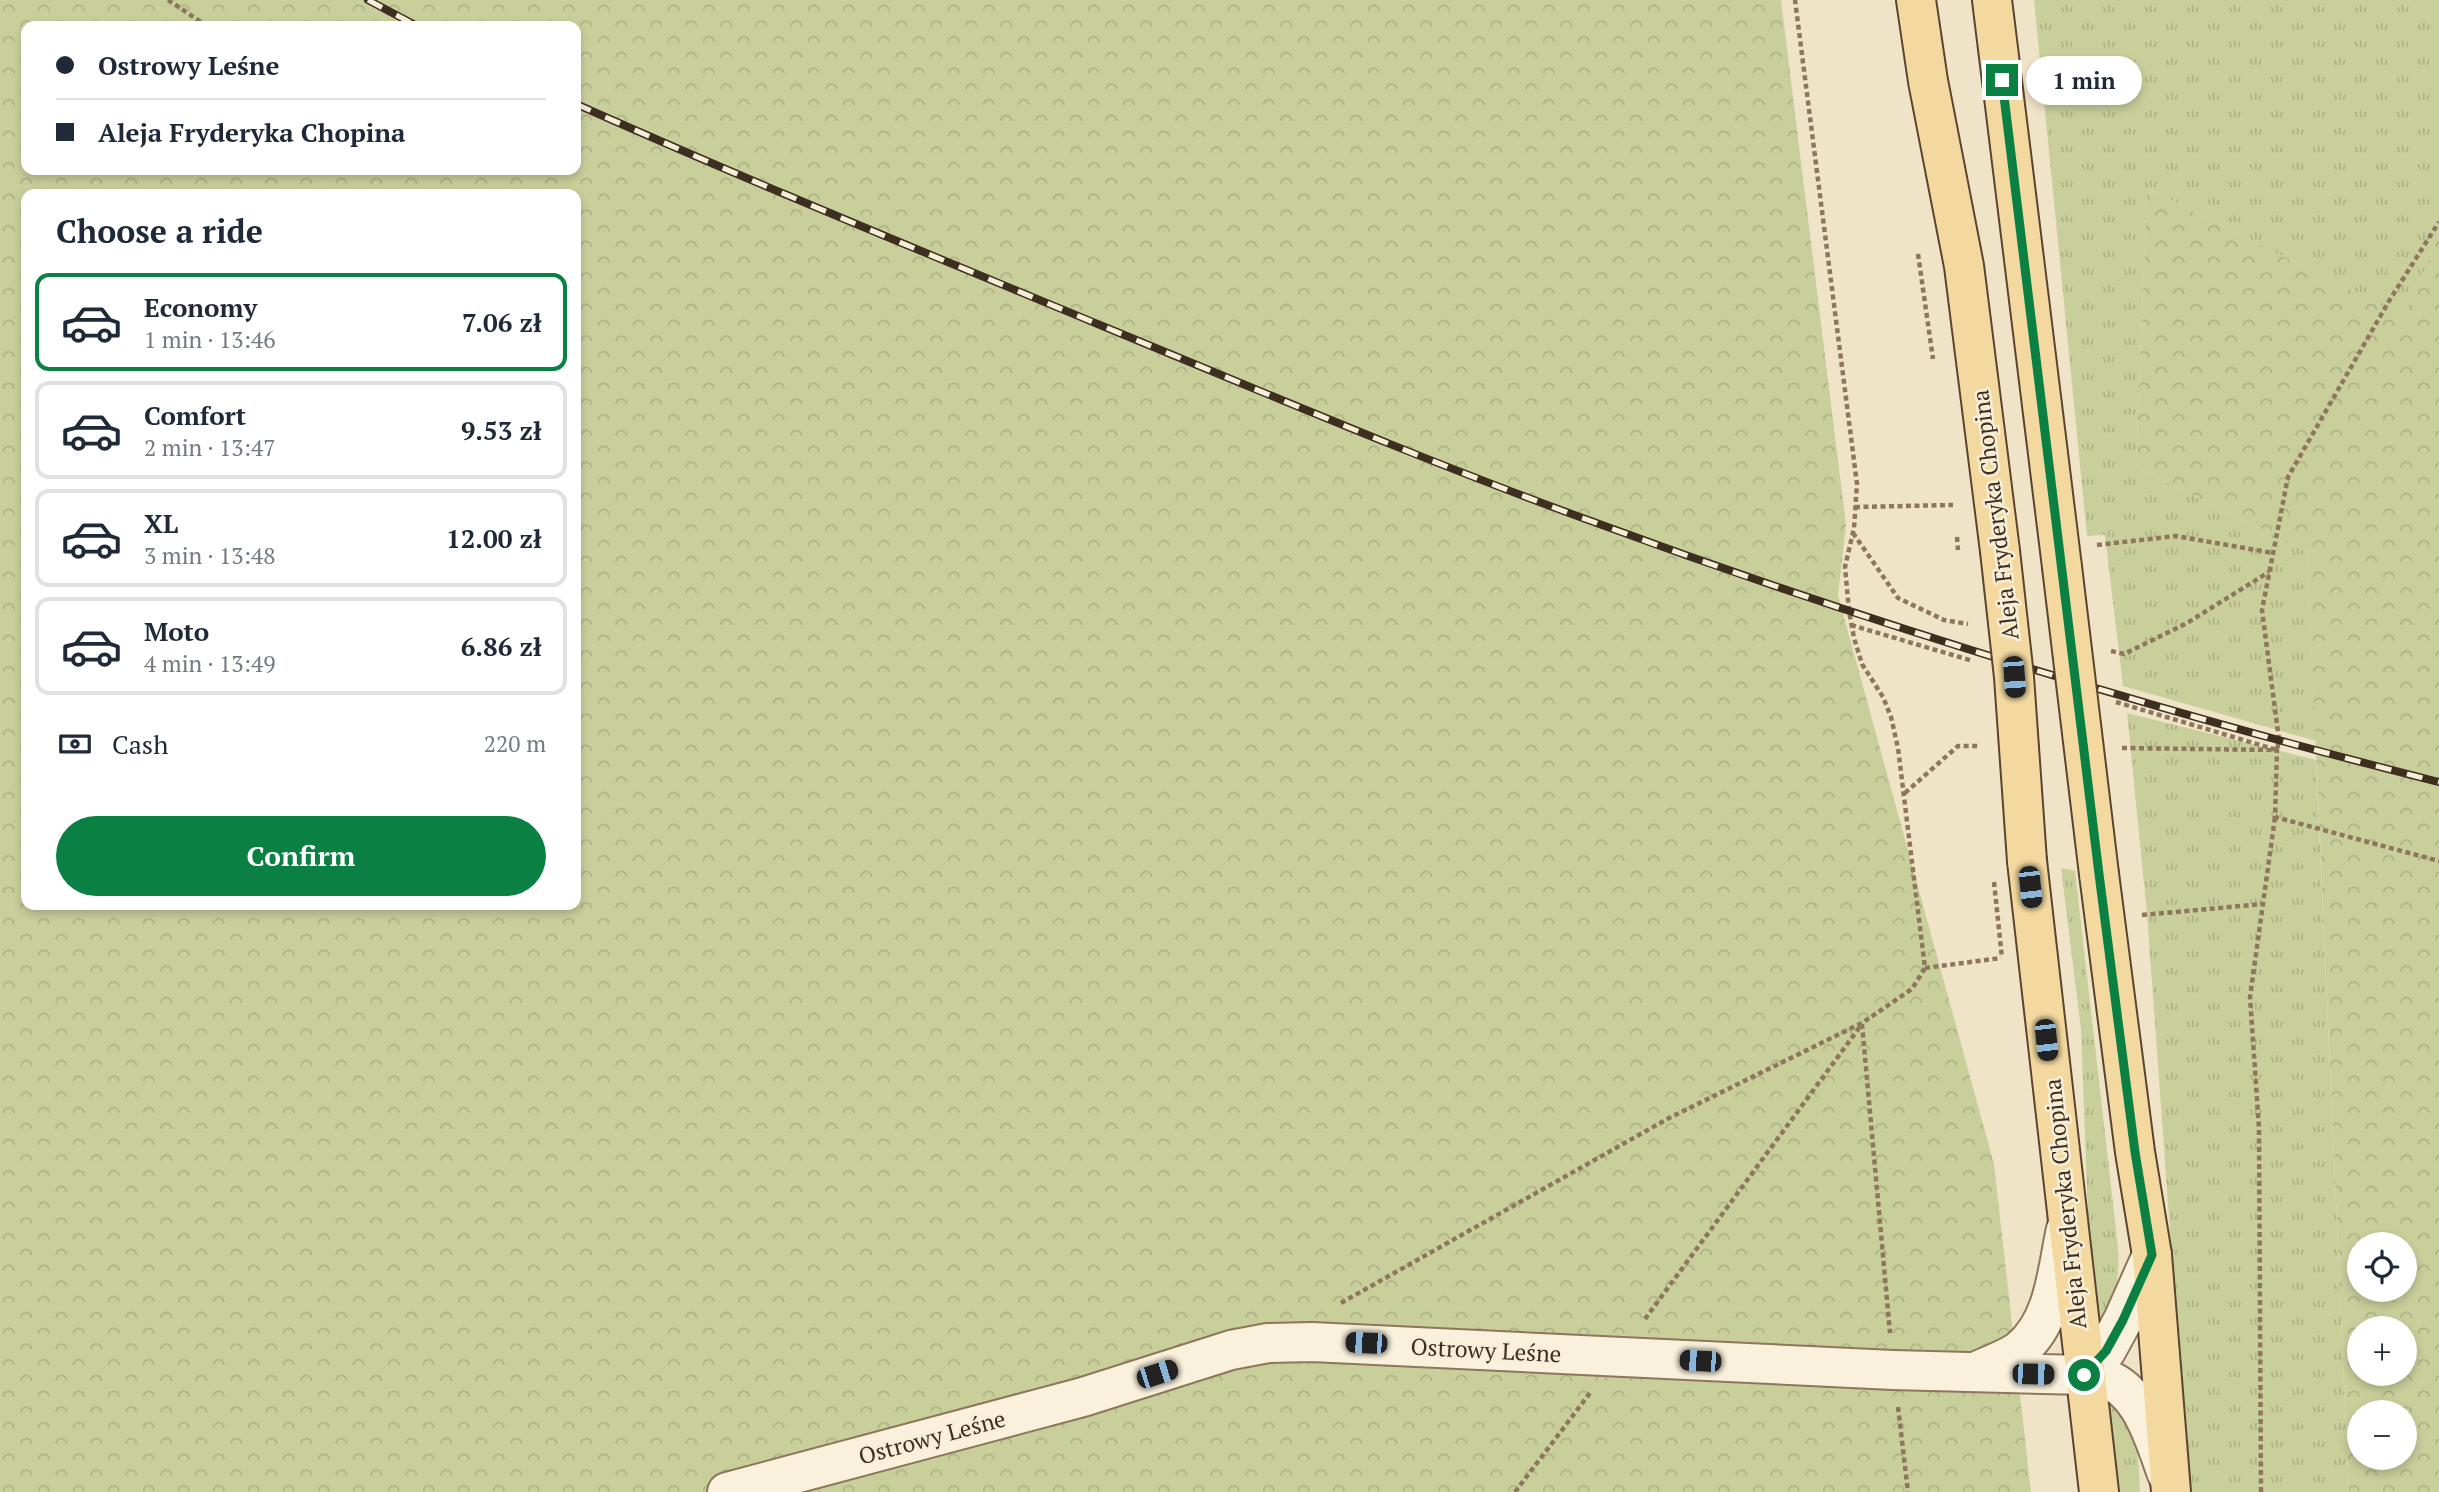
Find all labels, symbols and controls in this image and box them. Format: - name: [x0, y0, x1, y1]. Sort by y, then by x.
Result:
- text: Ostrowy Leśne: [98, 48, 280, 82]
- callout: 1 min: [2026, 56, 2142, 104]
- route end: [1986, 64, 2018, 96]
- text: 1 min: [2053, 65, 2115, 96]
- text: Aleja Fryderyka Chopina: [98, 115, 406, 149]
- text: Choose a ride: [56, 210, 263, 252]
- text: Economy: [144, 290, 257, 324]
- icon: car: [60, 291, 123, 354]
- text: 7.06 zł: [462, 305, 542, 339]
- text: 1 min · 13:46: [144, 324, 276, 355]
- street label: Aleja Fryderyka Chopina: [1964, 388, 2026, 642]
- text: Comfort: [144, 398, 246, 432]
- icon: car: [60, 399, 123, 462]
- text: 9.53 zł: [461, 413, 542, 447]
- text: 2 min · 13:47: [144, 432, 276, 463]
- text: XL: [144, 506, 178, 540]
- icon: car: [60, 507, 123, 570]
- text: 12.00 zł: [446, 521, 542, 555]
- text: 3 min · 13:48: [144, 540, 276, 571]
- text: Moto: [144, 614, 209, 648]
- icon: car: [60, 615, 123, 678]
- text: 6.86 zł: [461, 629, 542, 663]
- text: 4 min · 13:49: [144, 648, 276, 679]
- car: [2003, 655, 2026, 699]
- icon: cash: [56, 725, 94, 763]
- text: Cash: [112, 727, 168, 761]
- text: 220 m: [484, 728, 546, 759]
- button: Confirm: [56, 816, 546, 896]
- car: [2018, 865, 2043, 909]
- car: [2034, 1018, 2059, 1062]
- street label: Aleja Fryderyka Chopina: [2036, 1077, 2094, 1331]
- map controls: [2347, 1232, 2417, 1470]
- button: locate: [2347, 1232, 2417, 1302]
- button: +: [2347, 1316, 2417, 1386]
- street label: Ostrowy Leśne: [1410, 1331, 1562, 1369]
- car: [1345, 1332, 1388, 1354]
- car: [1679, 1349, 1722, 1373]
- car: [1134, 1358, 1181, 1390]
- route start: [2068, 1359, 2100, 1391]
- car: [2012, 1363, 2055, 1385]
- button: −: [2347, 1400, 2417, 1470]
- street label: Ostrowy Leśne: [855, 1403, 1009, 1471]

